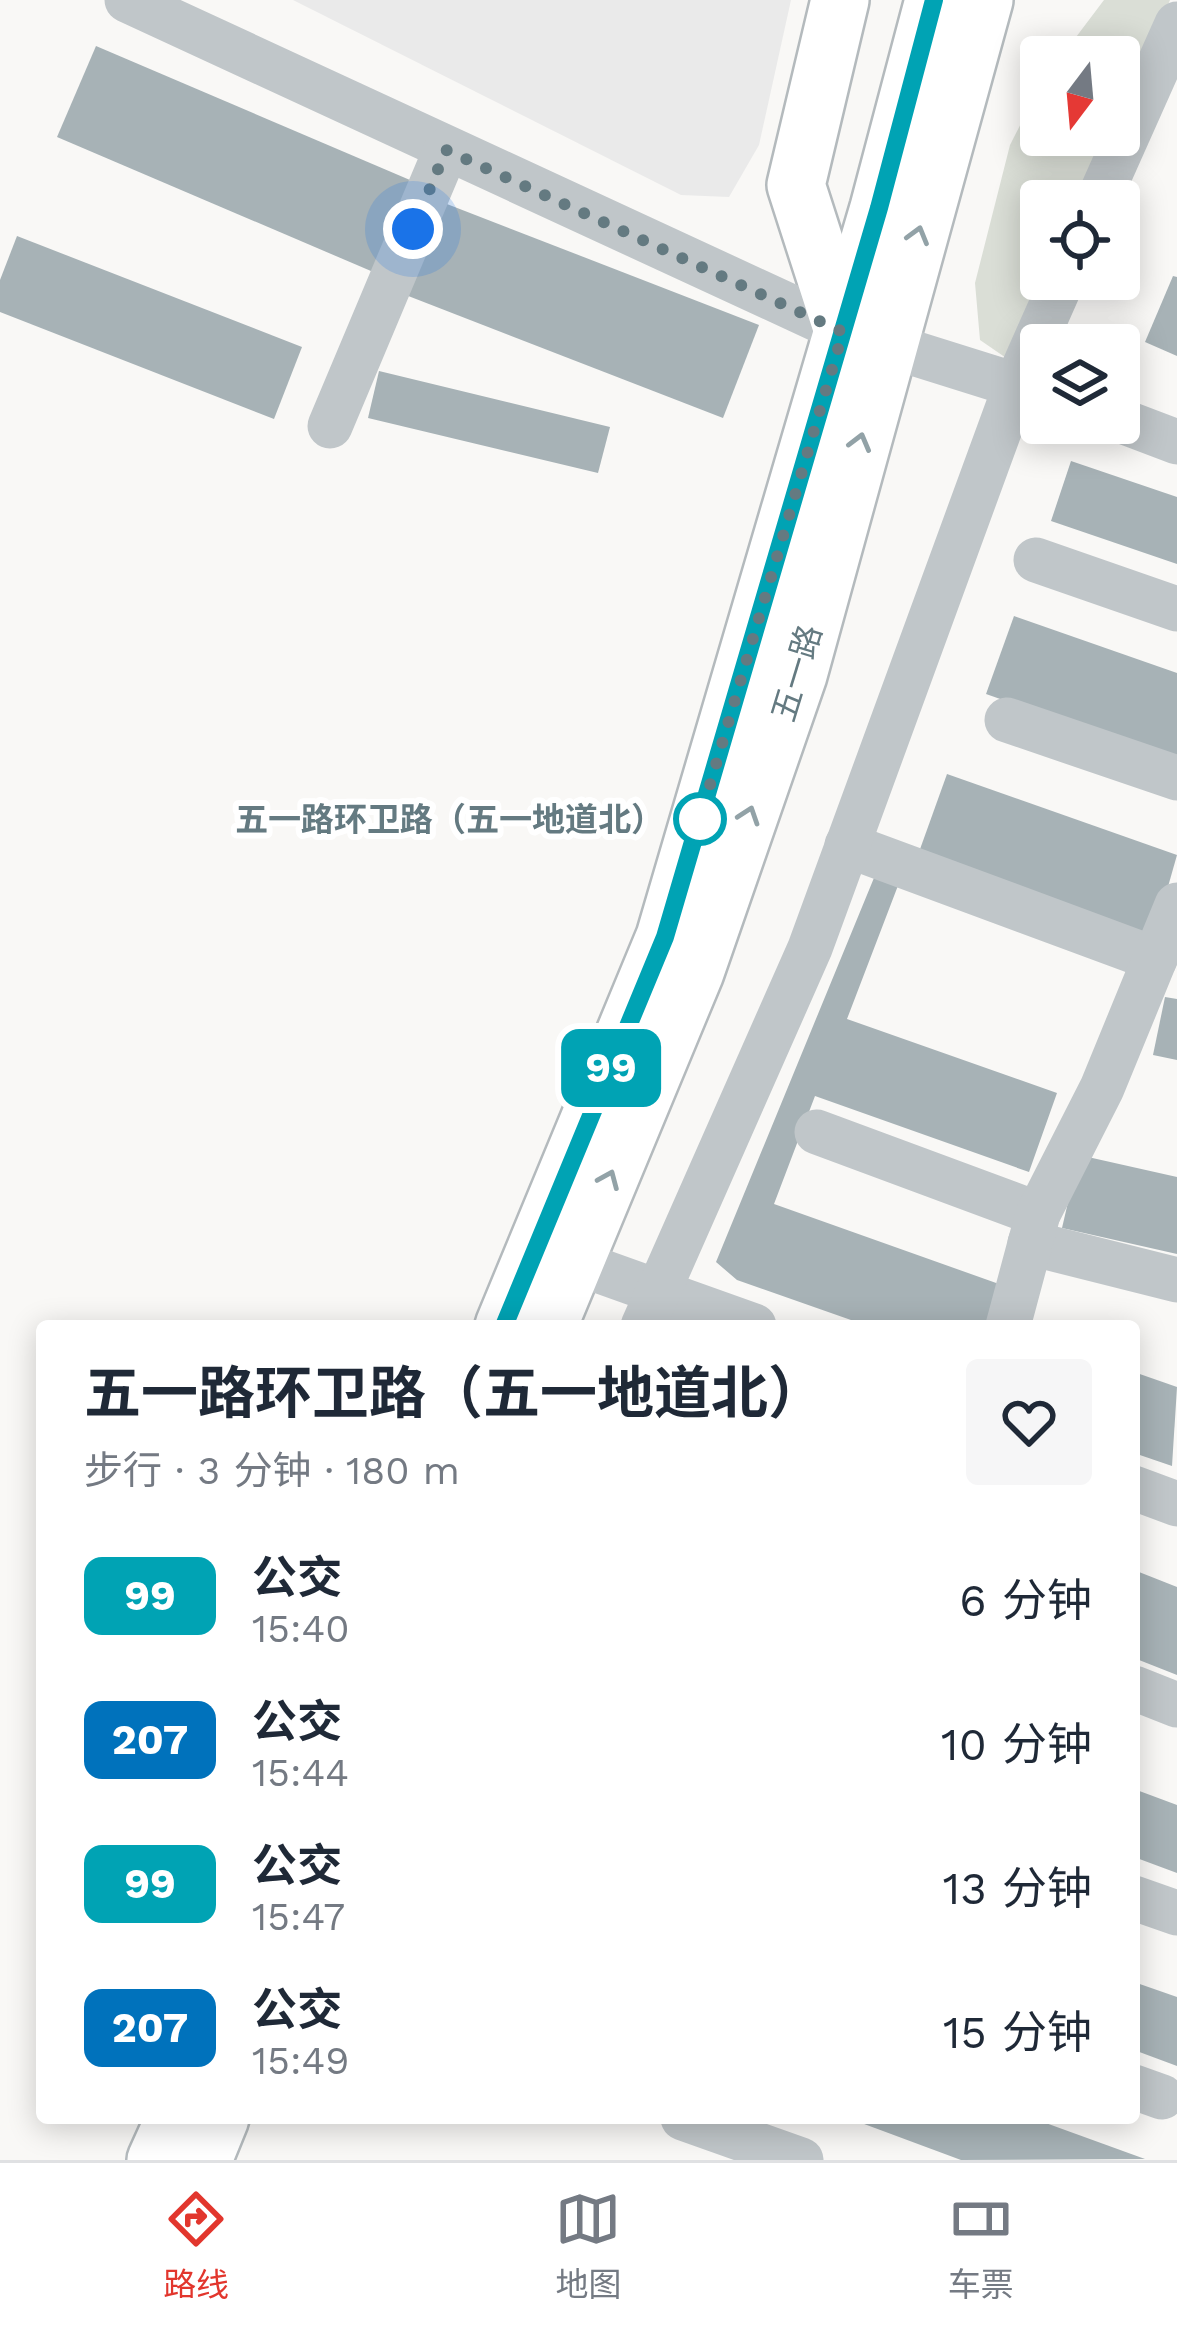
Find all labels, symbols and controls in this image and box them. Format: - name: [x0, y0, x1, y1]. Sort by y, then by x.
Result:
- north arrow: [1020, 36, 1140, 156]
- map controls: [1020, 36, 1140, 444]
- button: locate: [1020, 180, 1140, 300]
- your location: [383, 199, 443, 259]
- one-way arrow: [903, 225, 928, 245]
- button: layers: [1020, 324, 1140, 444]
- one-way arrow: [846, 432, 871, 452]
- street label: 五一路: [763, 620, 830, 726]
- marker: 五一路环卫路（五一地道北）: [675, 794, 725, 844]
- place label: 五一路环卫路（五一地道北）: [235, 800, 664, 839]
- one-way arrow: [735, 806, 760, 827]
- line badge: 99: [557, 1029, 665, 1107]
- text: 99: [585, 1043, 637, 1092]
- one-way arrow: [595, 1170, 619, 1191]
- button: heart: [966, 1359, 1092, 1485]
- text: 五一路环卫路（五一地道北）: [84, 1360, 825, 1427]
- text: 步行 · 3 分钟 · 180 m: [84, 1448, 460, 1493]
- text: 公交: [252, 1551, 342, 1604]
- text: 99: [124, 1571, 176, 1620]
- text: 6 分钟: [959, 1574, 1092, 1627]
- text: 15:40: [252, 1606, 350, 1651]
- text: 公交: [252, 1695, 342, 1748]
- text: 207: [112, 1715, 188, 1764]
- text: 10 分钟: [941, 1718, 1092, 1771]
- text: 15:44: [252, 1750, 349, 1795]
- text: 公交: [252, 1839, 342, 1892]
- text: 99: [124, 1859, 176, 1908]
- text: 13 分钟: [943, 1862, 1092, 1915]
- text: 15:47: [252, 1894, 345, 1939]
- text: 公交: [252, 1983, 342, 2036]
- text: 207: [112, 2003, 188, 2052]
- text: 15 分钟: [943, 2006, 1092, 2059]
- text: 15:49: [252, 2038, 349, 2083]
- tab: 路线: [163, 2186, 229, 2306]
- tab: 地图: [555, 2186, 621, 2306]
- tab: 车票: [948, 2186, 1014, 2306]

